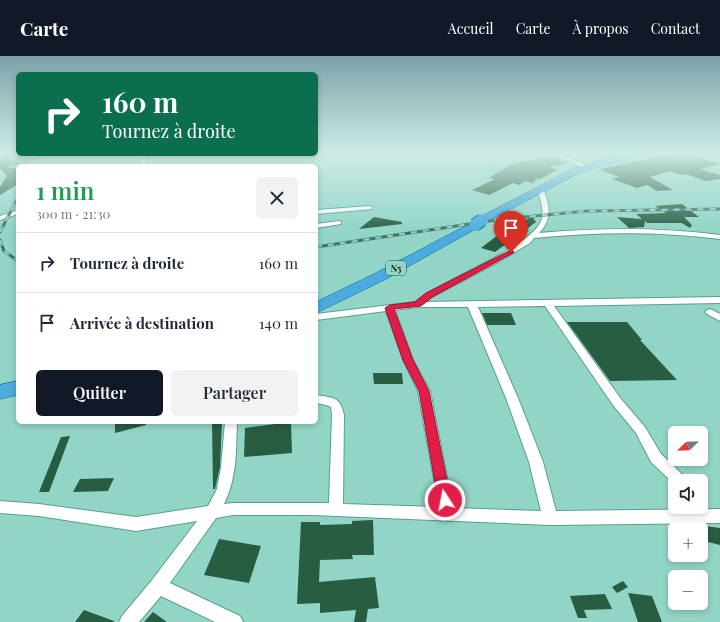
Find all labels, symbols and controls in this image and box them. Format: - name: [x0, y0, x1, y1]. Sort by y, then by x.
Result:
- text: Carte: [20, 15, 68, 41]
- text: Accueil: [448, 19, 494, 38]
- text: Carte: [516, 19, 551, 38]
- text: À propos: [573, 19, 629, 38]
- text: Contact: [651, 19, 700, 38]
- text: 160 m: [102, 83, 178, 120]
- icon: right: [36, 88, 88, 140]
- text: Tournez à droite: [102, 119, 236, 143]
- text: 1 min: [36, 174, 94, 206]
- button: close: [256, 177, 298, 219]
- text: 300 m · 21:30: [36, 205, 110, 222]
- pin: [494, 211, 528, 252]
- icon: arrive: [500, 217, 522, 239]
- icon: right: [36, 252, 58, 274]
- text: Tournez à droite: [70, 253, 184, 273]
- text: 160 m: [259, 253, 298, 273]
- road number: N5: [386, 261, 406, 275]
- icon: arrive: [36, 312, 58, 334]
- text: Arrivée à destination: [70, 313, 214, 333]
- text: 140 m: [259, 313, 298, 333]
- button: Quitter: [36, 370, 163, 416]
- button: Partager: [171, 370, 298, 416]
- north arrow: [668, 426, 708, 466]
- map controls: [668, 426, 708, 610]
- button: sound: [668, 474, 708, 514]
- position arrow: [424, 479, 466, 521]
- button: +: [668, 522, 708, 562]
- button: −: [668, 570, 708, 610]

